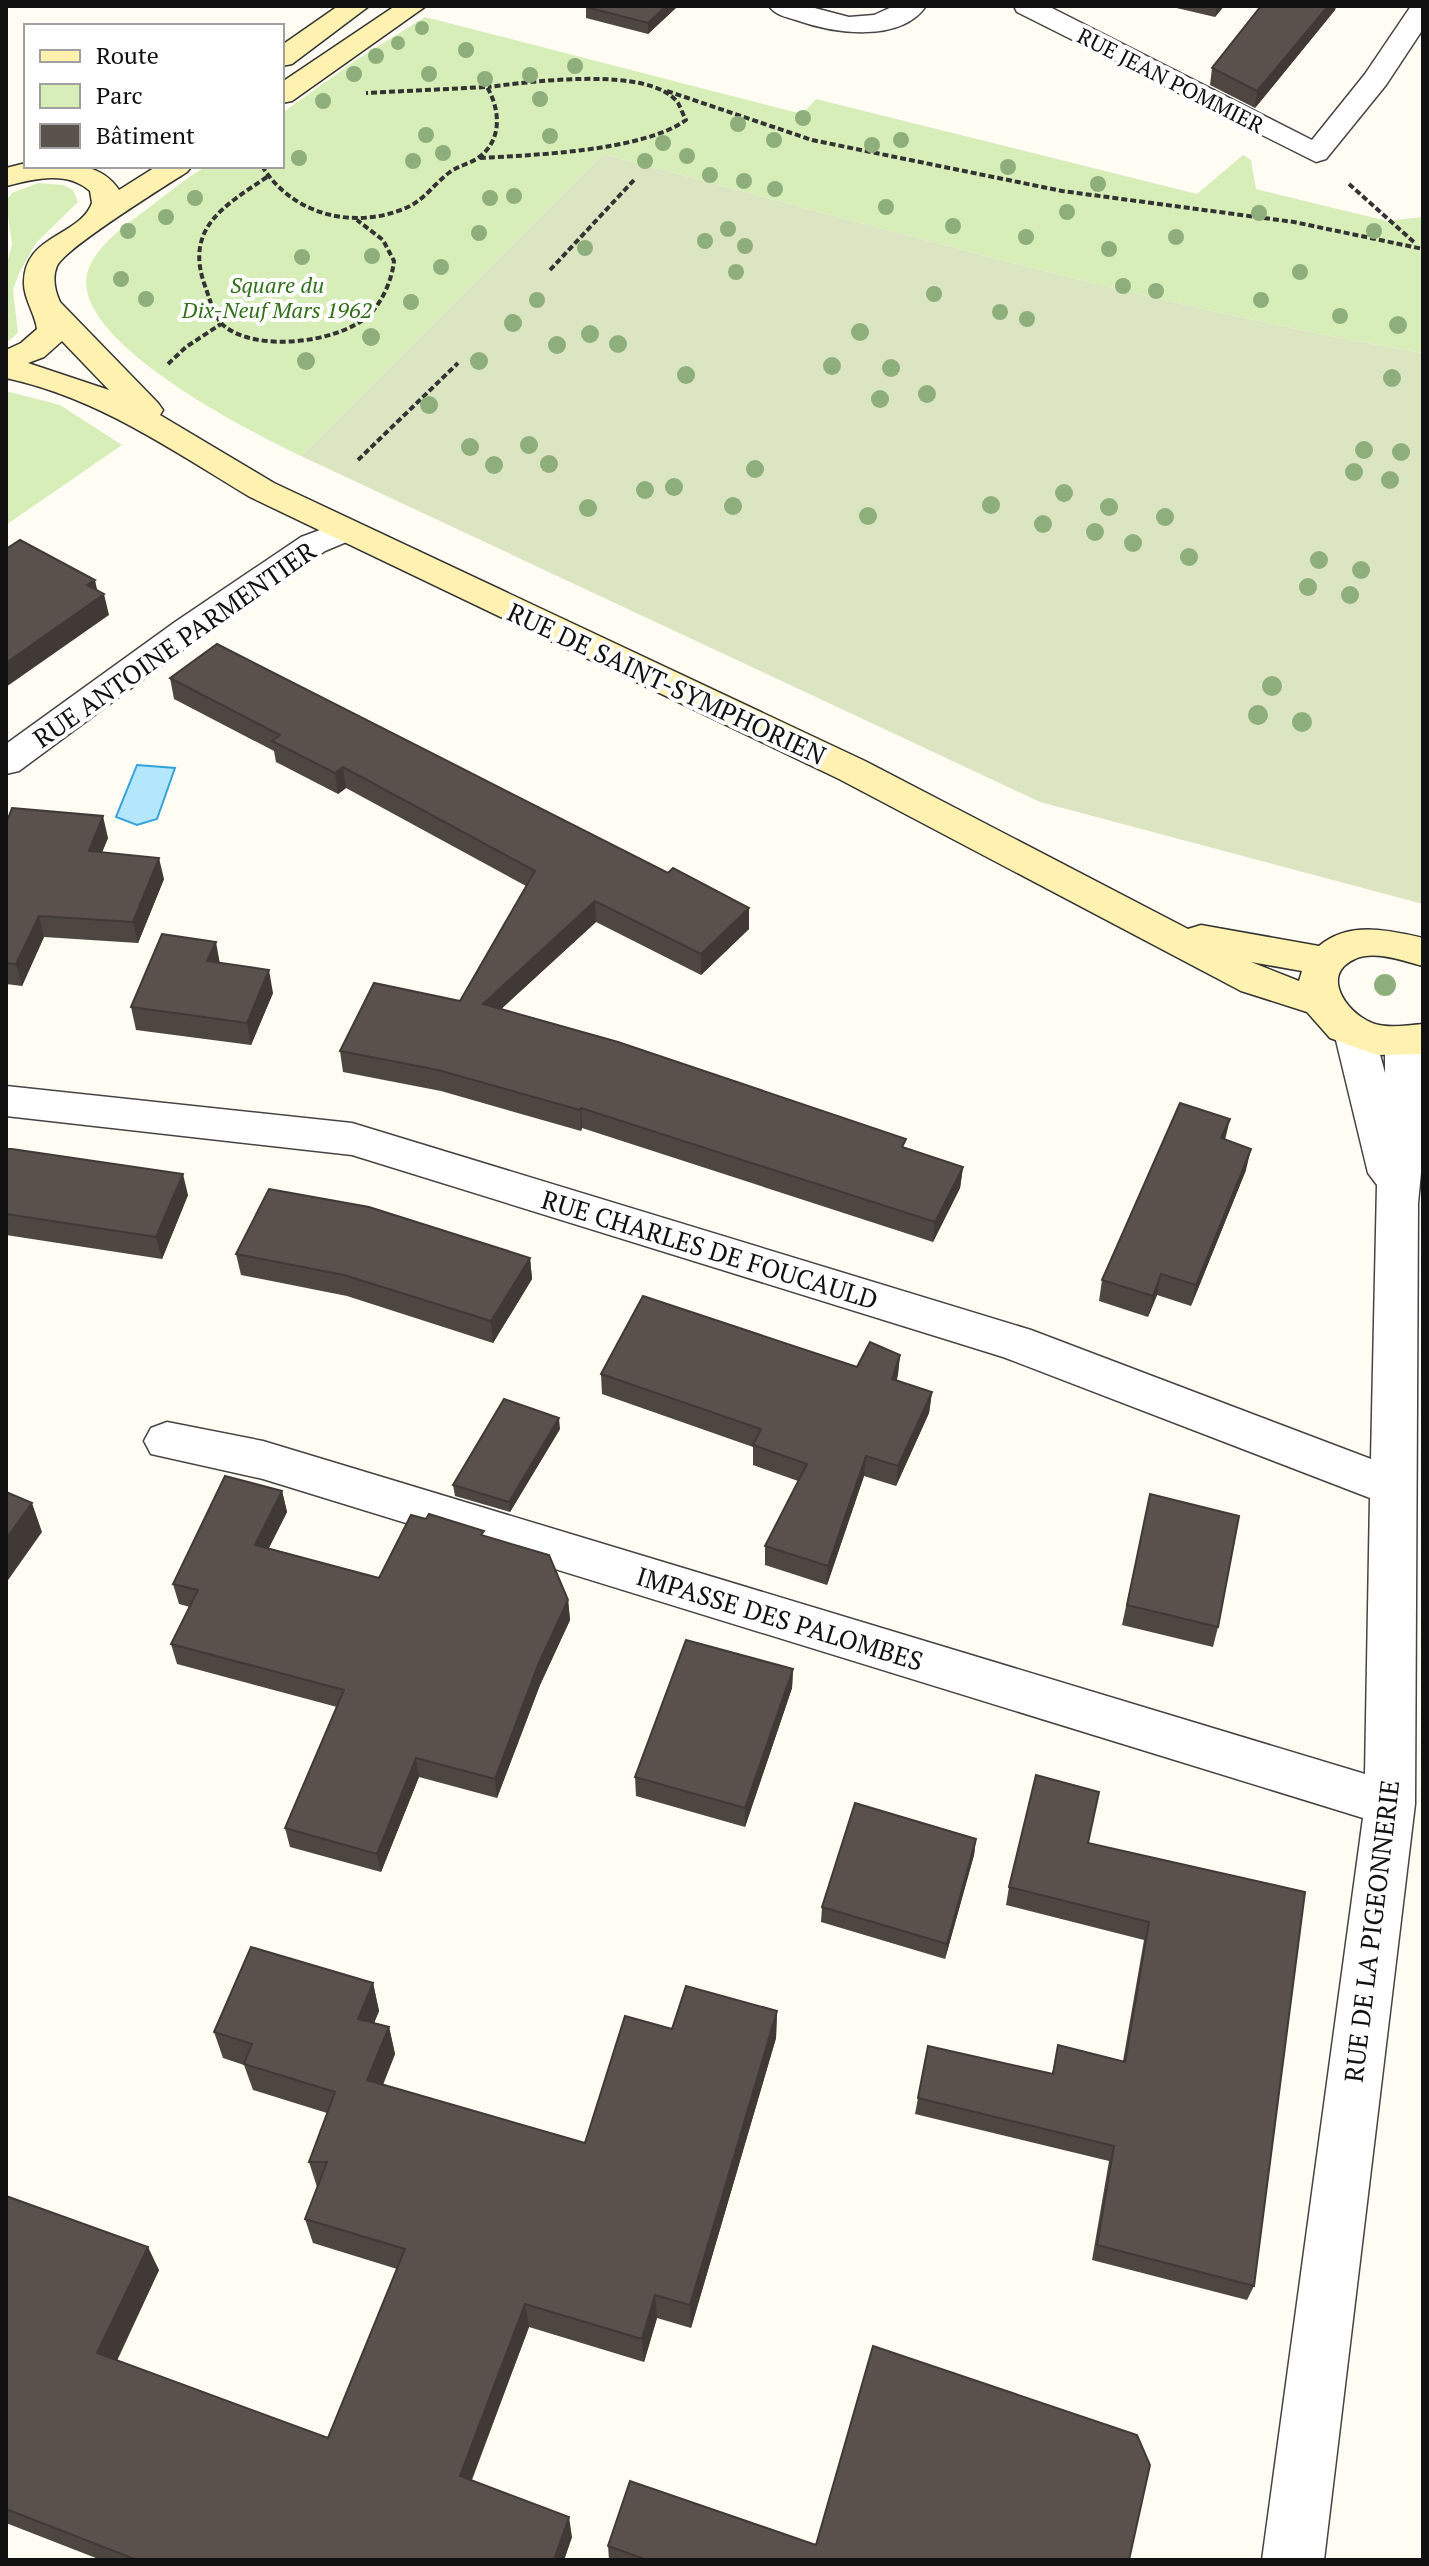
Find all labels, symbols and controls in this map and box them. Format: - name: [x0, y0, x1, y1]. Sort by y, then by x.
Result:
- street label: RUE JEAN POMMIER: [1073, 20, 1269, 140]
- legend: [24, 24, 284, 168]
- text: Route: [96, 39, 159, 71]
- text: Parc: [96, 79, 143, 111]
- text: Bâtiment: [96, 119, 195, 151]
- park label: Square du Dix-Neuf Mars 1962: [181, 270, 373, 324]
- street label: RUE ANTOINE PARMENTIER: [26, 533, 322, 755]
- street label: RUE DE SAINT-SYMPHORIEN: [502, 594, 832, 772]
- street label: RUE CHARLES DE FOUCAULD: [538, 1182, 882, 1316]
- street label: IMPASSE DES PALOMBES: [633, 1558, 927, 1678]
- street label: RUE DE LA PIGEONNERIE: [1336, 1778, 1406, 2084]

